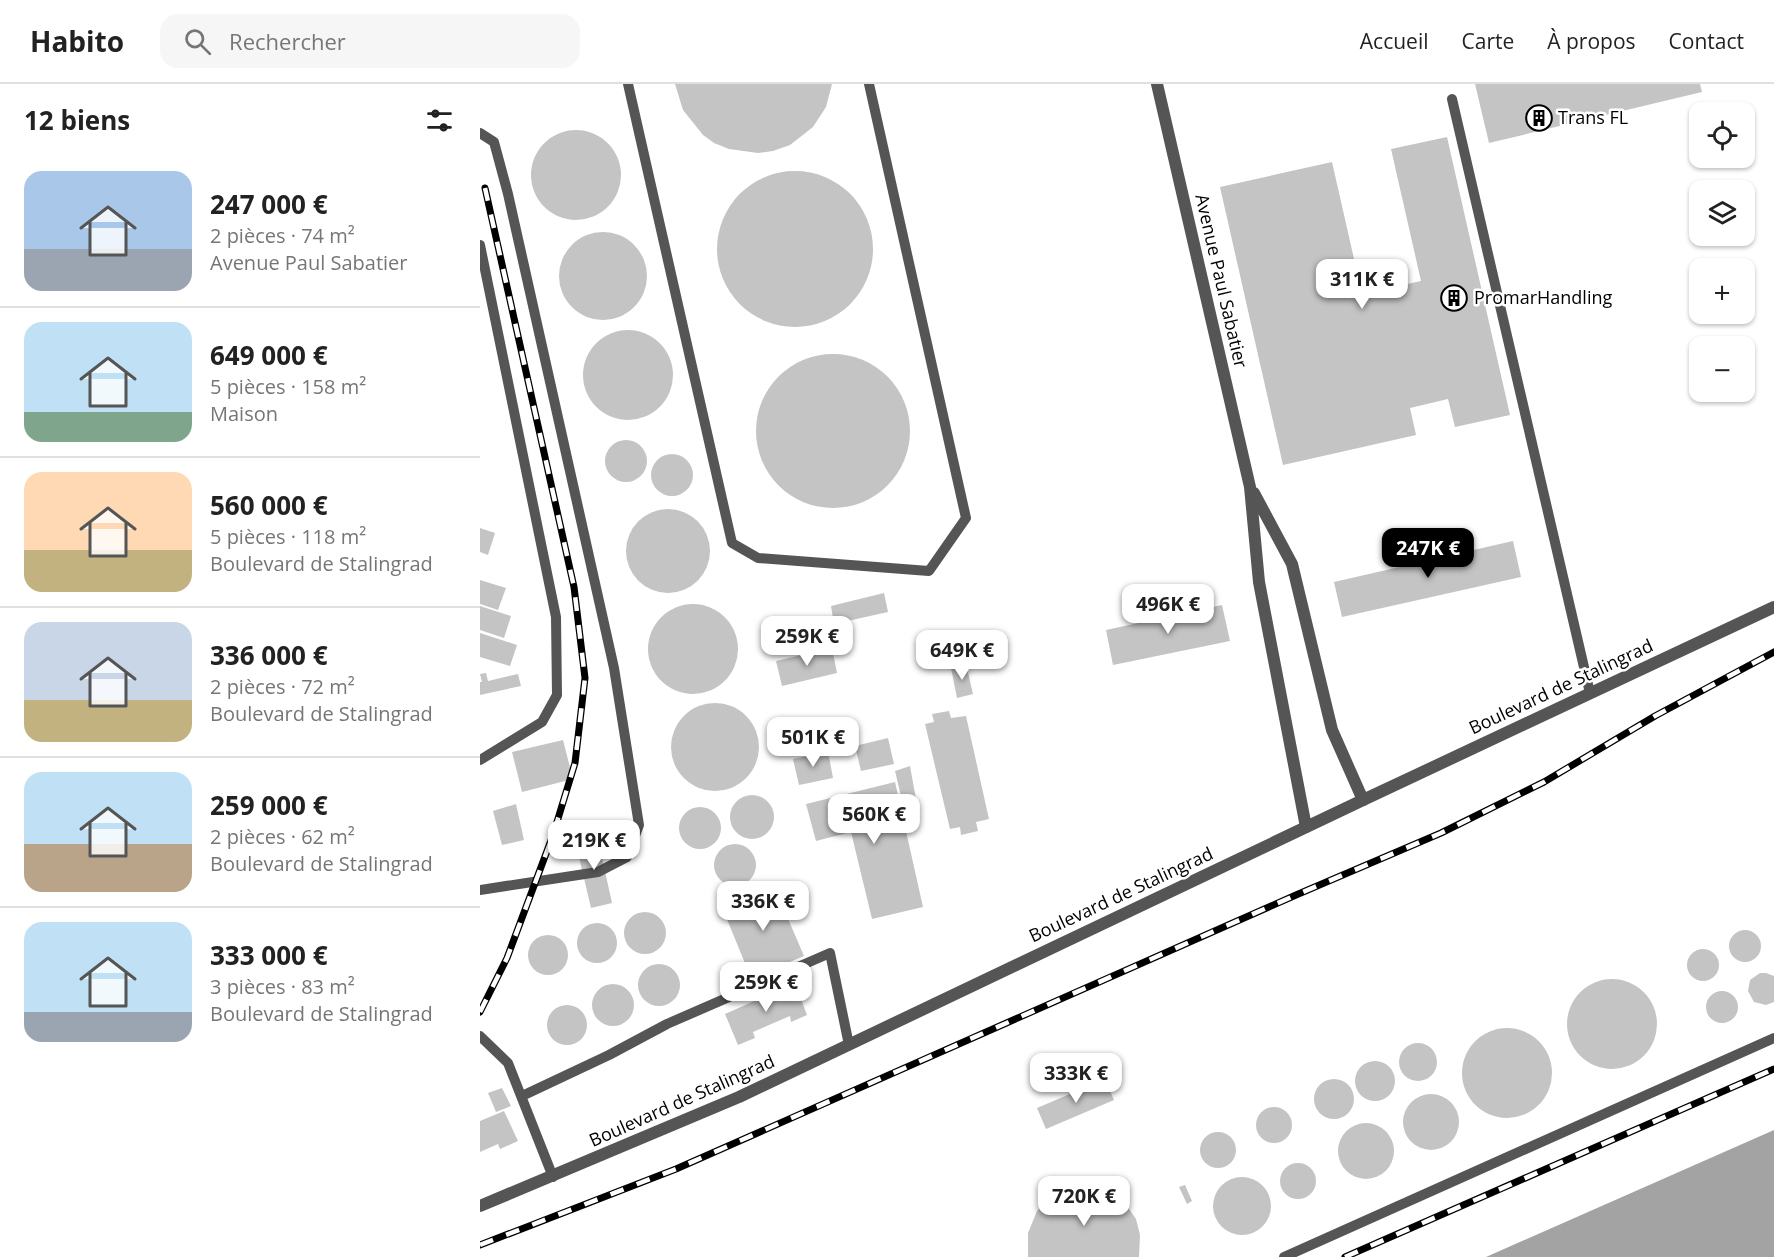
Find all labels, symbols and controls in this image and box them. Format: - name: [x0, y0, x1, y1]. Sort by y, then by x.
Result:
- search box: [160, 14, 580, 68]
- text: Habito: [30, 22, 124, 60]
- icon: search: [181, 25, 214, 58]
- text: Rechercher: [229, 26, 346, 56]
- text: Accueil: [1360, 27, 1428, 55]
- text: Carte: [1461, 27, 1514, 55]
- text: À propos: [1547, 27, 1636, 55]
- text: Contact: [1669, 27, 1744, 55]
- text: 12 biens: [24, 102, 130, 138]
- map controls: [1689, 102, 1755, 402]
- button: locate: [1689, 102, 1755, 168]
- building icon: Trans FL: [1524, 103, 1554, 133]
- icon: filters: [423, 104, 456, 137]
- place label: Trans FL: [1558, 105, 1628, 129]
- button: layers: [1689, 180, 1755, 246]
- text: 247 000 €: [210, 186, 328, 222]
- street label: Avenue Paul Sabatier: [1190, 191, 1254, 371]
- icon: home: [72, 195, 144, 267]
- text: 2 pièces · 74 m²: [210, 222, 355, 249]
- text: Avenue Paul Sabatier: [210, 249, 408, 276]
- button: +: [1689, 258, 1755, 324]
- pin: 311K €: [1313, 259, 1411, 310]
- text: 311K €: [1330, 265, 1394, 292]
- building icon: PromarHandling: [1439, 283, 1469, 313]
- place label: PromarHandling: [1474, 285, 1612, 309]
- button: −: [1689, 336, 1755, 402]
- text: 649 000 €: [210, 337, 328, 373]
- icon: home: [72, 346, 144, 418]
- text: 5 pièces · 158 m²: [210, 373, 366, 400]
- text: Maison: [210, 400, 278, 427]
- text: 560 000 €: [210, 487, 328, 523]
- icon: home: [72, 496, 144, 568]
- text: 5 pièces · 118 m²: [210, 523, 366, 550]
- pin: 247K €: [1379, 528, 1477, 579]
- text: 247K €: [1396, 534, 1460, 561]
- text: Boulevard de Stalingrad: [210, 550, 433, 577]
- pin: 496K €: [1119, 584, 1217, 635]
- text: 496K €: [1136, 590, 1200, 617]
- pin: 259K €: [758, 616, 856, 667]
- text: 259K €: [775, 622, 839, 649]
- pin: 649K €: [913, 630, 1011, 681]
- street label: Boulevard de Stalingrad: [1465, 633, 1657, 739]
- text: 649K €: [930, 636, 994, 663]
- text: 336 000 €: [210, 637, 328, 673]
- icon: home: [72, 646, 144, 718]
- text: 2 pièces · 72 m²: [210, 673, 355, 700]
- text: Boulevard de Stalingrad: [210, 700, 433, 727]
- pin: 501K €: [764, 717, 862, 768]
- text: 501K €: [781, 723, 845, 750]
- text: 259 000 €: [210, 787, 328, 823]
- pin: 560K €: [825, 794, 923, 845]
- icon: home: [72, 796, 144, 868]
- text: 560K €: [842, 800, 906, 827]
- pin: 219K €: [545, 820, 643, 871]
- text: 2 pièces · 62 m²: [210, 823, 355, 850]
- text: 219K €: [562, 826, 626, 853]
- street label: Boulevard de Stalingrad: [1025, 841, 1217, 947]
- text: Boulevard de Stalingrad: [210, 850, 433, 877]
- pin: 336K €: [714, 881, 812, 932]
- text: 336K €: [731, 887, 795, 914]
- text: 333 000 €: [210, 937, 328, 973]
- icon: home: [72, 946, 144, 1018]
- pin: 259K €: [717, 962, 815, 1013]
- text: 259K €: [734, 968, 798, 995]
- text: 3 pièces · 83 m²: [210, 973, 355, 1000]
- text: Boulevard de Stalingrad: [210, 1000, 433, 1027]
- street label: Boulevard de Stalingrad: [585, 1048, 778, 1152]
- pin: 333K €: [1027, 1053, 1125, 1104]
- text: 333K €: [1044, 1059, 1108, 1086]
- pin: 720K €: [1035, 1176, 1133, 1227]
- text: 720K €: [1052, 1182, 1116, 1209]

